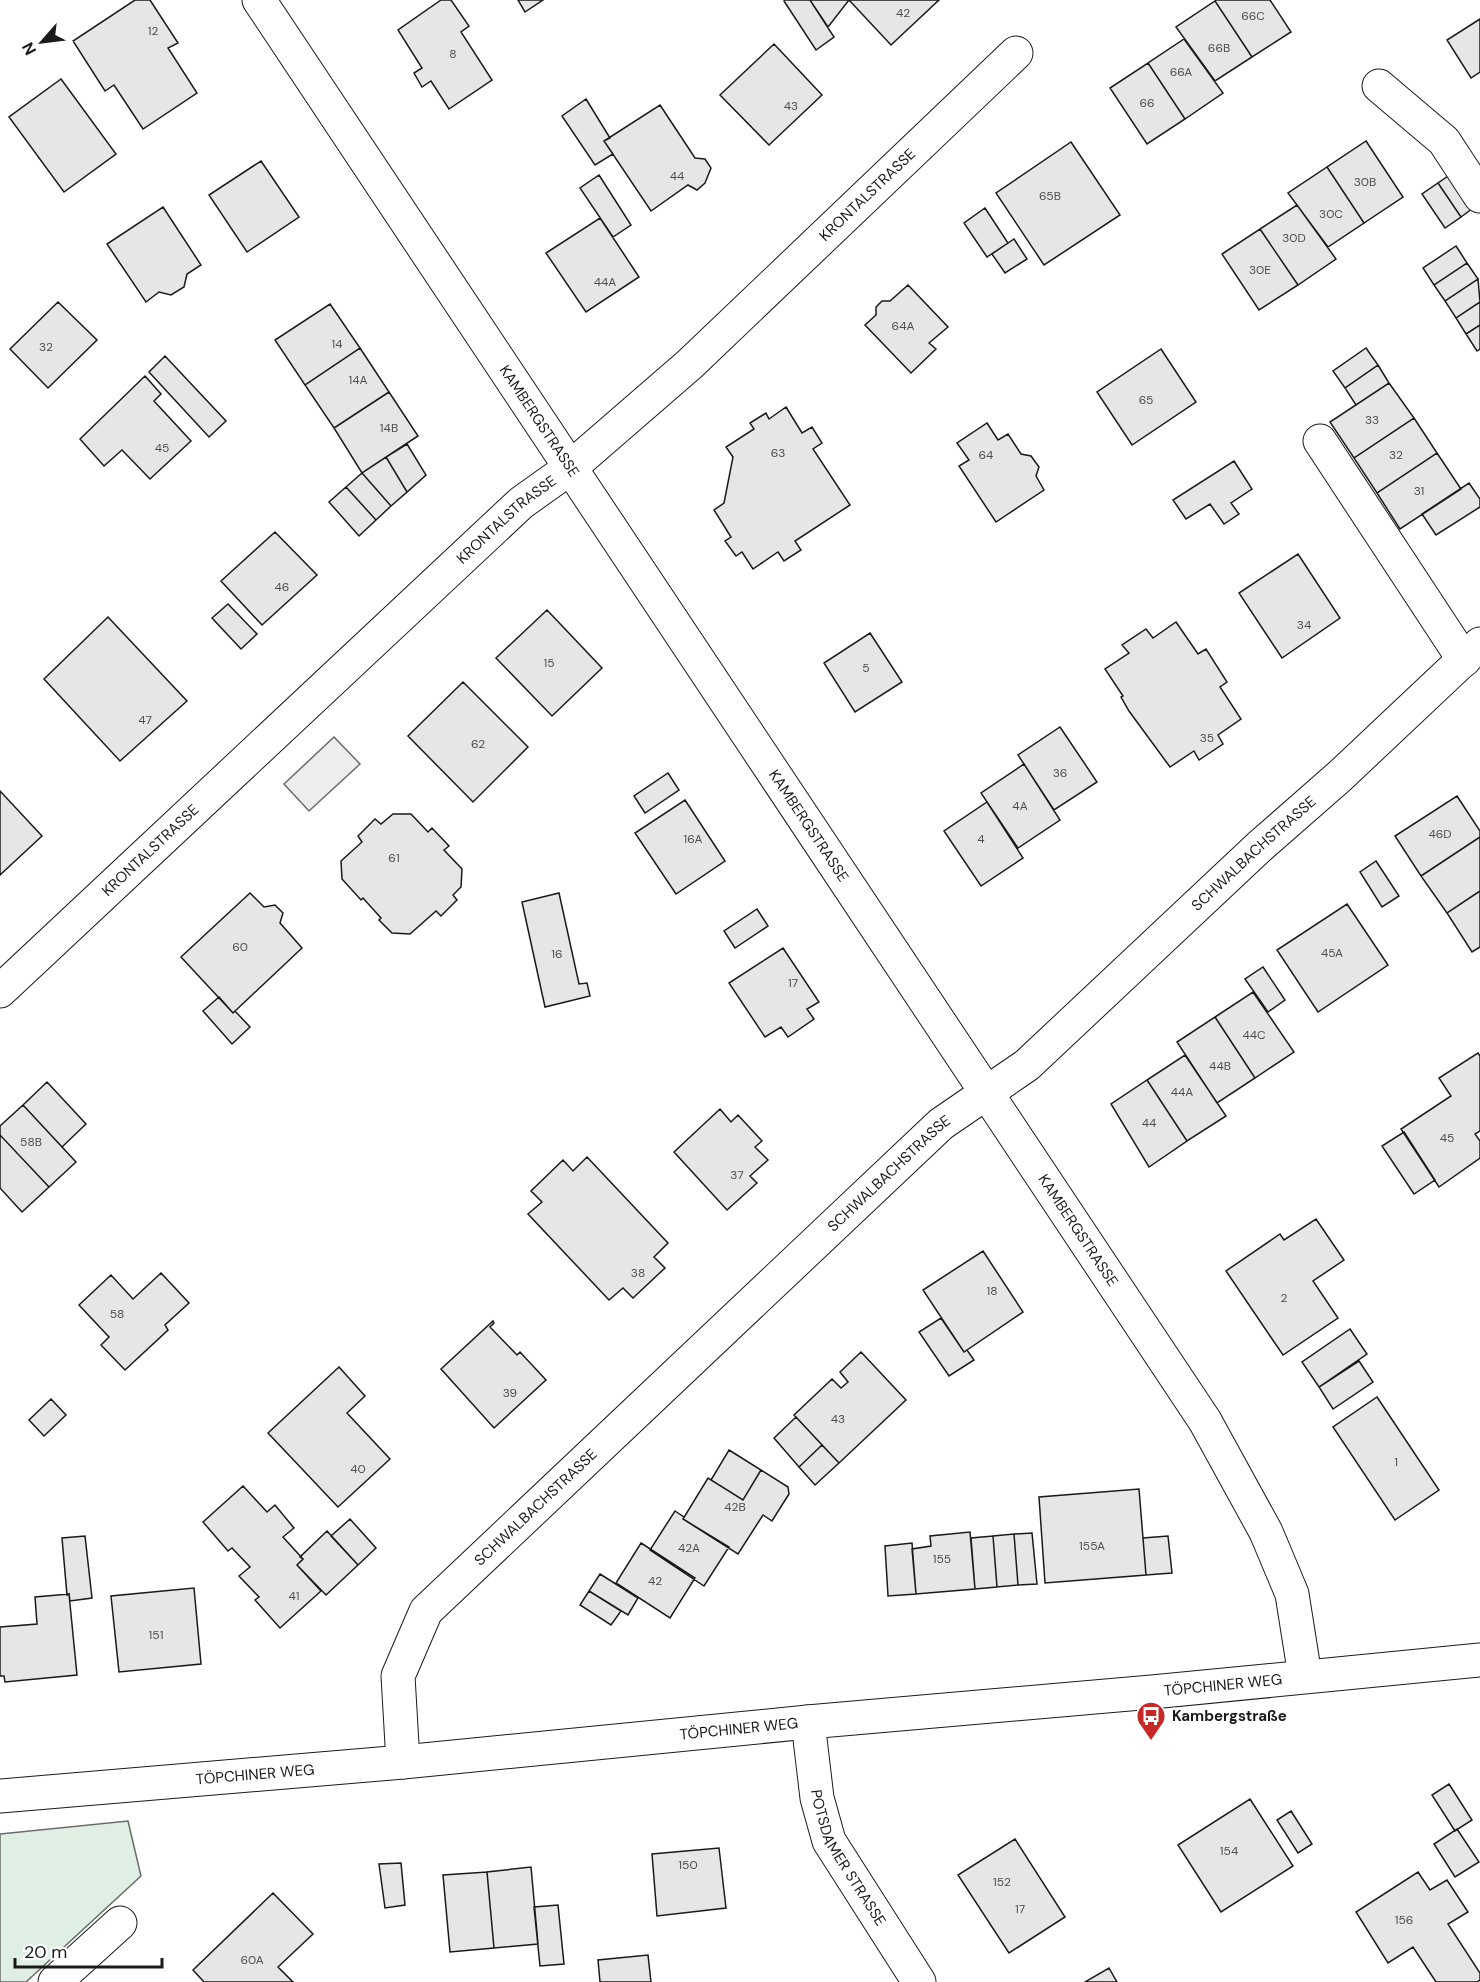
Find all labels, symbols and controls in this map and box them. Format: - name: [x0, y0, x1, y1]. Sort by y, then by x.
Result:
- house number: 42: [896, 5, 910, 21]
- house number: 66C: [1241, 8, 1265, 24]
- north arrow: [12, 12, 72, 72]
- house number: 12: [148, 23, 158, 39]
- text: N: [17, 39, 41, 59]
- house number: 66B: [1208, 40, 1230, 56]
- house number: 8: [449, 46, 457, 62]
- house number: 66A: [1170, 64, 1192, 80]
- house number: 66: [1139, 95, 1155, 111]
- house number: 43: [784, 98, 798, 114]
- street label: KRONTALSTRASSE: [815, 144, 920, 246]
- house number: 44: [670, 168, 684, 184]
- house number: 30B: [1354, 174, 1376, 190]
- house number: 65B: [1039, 188, 1061, 204]
- house number: 30C: [1319, 206, 1343, 222]
- house number: 30D: [1282, 230, 1306, 246]
- house number: 30E: [1249, 262, 1271, 278]
- house number: 44A: [594, 274, 616, 290]
- house number: 64A: [892, 318, 914, 334]
- house number: 14: [331, 336, 343, 352]
- house number: 32: [39, 339, 53, 355]
- street label: KAMBERGSTRASSE: [495, 361, 584, 481]
- house number: 14A: [349, 372, 368, 388]
- house number: 65: [1139, 392, 1153, 408]
- house number: 33: [1365, 412, 1379, 428]
- house number: 14B: [380, 420, 398, 436]
- house number: 45: [155, 440, 169, 456]
- house number: 63: [771, 445, 785, 461]
- house number: 64: [979, 447, 993, 463]
- house number: 32: [1389, 447, 1403, 463]
- street label: KRONTALSTRASSE: [452, 471, 560, 568]
- house number: 31: [1414, 483, 1424, 499]
- house number: 46: [275, 579, 289, 595]
- house number: 34: [1297, 617, 1311, 633]
- house number: 15: [543, 655, 555, 671]
- house number: 5: [862, 660, 870, 676]
- house number: 47: [138, 712, 152, 728]
- house number: 35: [1200, 730, 1214, 746]
- house number: 62: [471, 736, 485, 752]
- house number: 36: [1053, 765, 1067, 781]
- street label: KAMBERGSTRASSE: [764, 766, 853, 886]
- street label: SCHWALBACHSTRASSE: [1187, 792, 1320, 915]
- house number: 4A: [1012, 798, 1028, 814]
- street label: KRONTALSTRASSE: [98, 800, 203, 901]
- house number: 46D: [1428, 826, 1452, 842]
- house number: 16A: [684, 831, 702, 847]
- house number: 4: [977, 831, 985, 847]
- house number: 61: [388, 850, 400, 866]
- house number: 60: [232, 939, 248, 955]
- house number: 45A: [1321, 945, 1343, 961]
- house number: 16: [551, 946, 563, 962]
- house number: 17: [788, 975, 798, 991]
- house number: 44C: [1242, 1027, 1266, 1043]
- house number: 44B: [1209, 1058, 1231, 1074]
- house number: 44A: [1171, 1084, 1193, 1100]
- street label: SCHWALBACHSTRASSE: [823, 1111, 954, 1236]
- house number: 44: [1142, 1115, 1156, 1131]
- house number: 45: [1440, 1130, 1454, 1146]
- house number: 58B: [20, 1134, 42, 1150]
- house number: 37: [730, 1167, 744, 1183]
- street label: KAMBERGSTRASSE: [1033, 1170, 1123, 1290]
- house number: 38: [631, 1265, 645, 1281]
- house number: 18: [986, 1283, 998, 1299]
- house number: 2: [1281, 1290, 1288, 1306]
- house number: 58: [110, 1306, 124, 1322]
- house number: 39: [503, 1385, 517, 1401]
- house number: 43: [831, 1411, 845, 1427]
- street label: SCHWALBACHSTRASSE: [470, 1444, 601, 1570]
- house number: 1: [1394, 1454, 1398, 1470]
- house number: 40: [350, 1461, 366, 1477]
- house number: 42B: [724, 1499, 746, 1515]
- house number: 155A: [1079, 1538, 1105, 1554]
- house number: 42A: [678, 1540, 700, 1556]
- house number: 155: [933, 1551, 951, 1567]
- house number: 42: [648, 1573, 662, 1589]
- house number: 41: [288, 1588, 300, 1604]
- house number: 151: [149, 1627, 163, 1643]
- street label: TÖPCHINER WEG: [1163, 1669, 1283, 1701]
- bus stop icon: Kambergstraße: [1135, 1700, 1167, 1742]
- place label: Kambergstraße: [1172, 1706, 1287, 1726]
- street label: TÖPCHINER WEG: [679, 1713, 799, 1745]
- street label: TÖPCHINER WEG: [195, 1760, 315, 1789]
- street label: POTSDAMER STRASSE: [806, 1788, 891, 1930]
- house number: 154: [1220, 1843, 1238, 1859]
- house number: 150: [678, 1857, 698, 1873]
- house number: 152: [993, 1874, 1011, 1890]
- house number: 17: [1015, 1901, 1025, 1917]
- house number: 156: [1395, 1912, 1413, 1928]
- scale bar: [15, 1931, 162, 1969]
- text: 20 m: [24, 1940, 67, 1964]
- house number: 60A: [240, 1952, 264, 1968]

